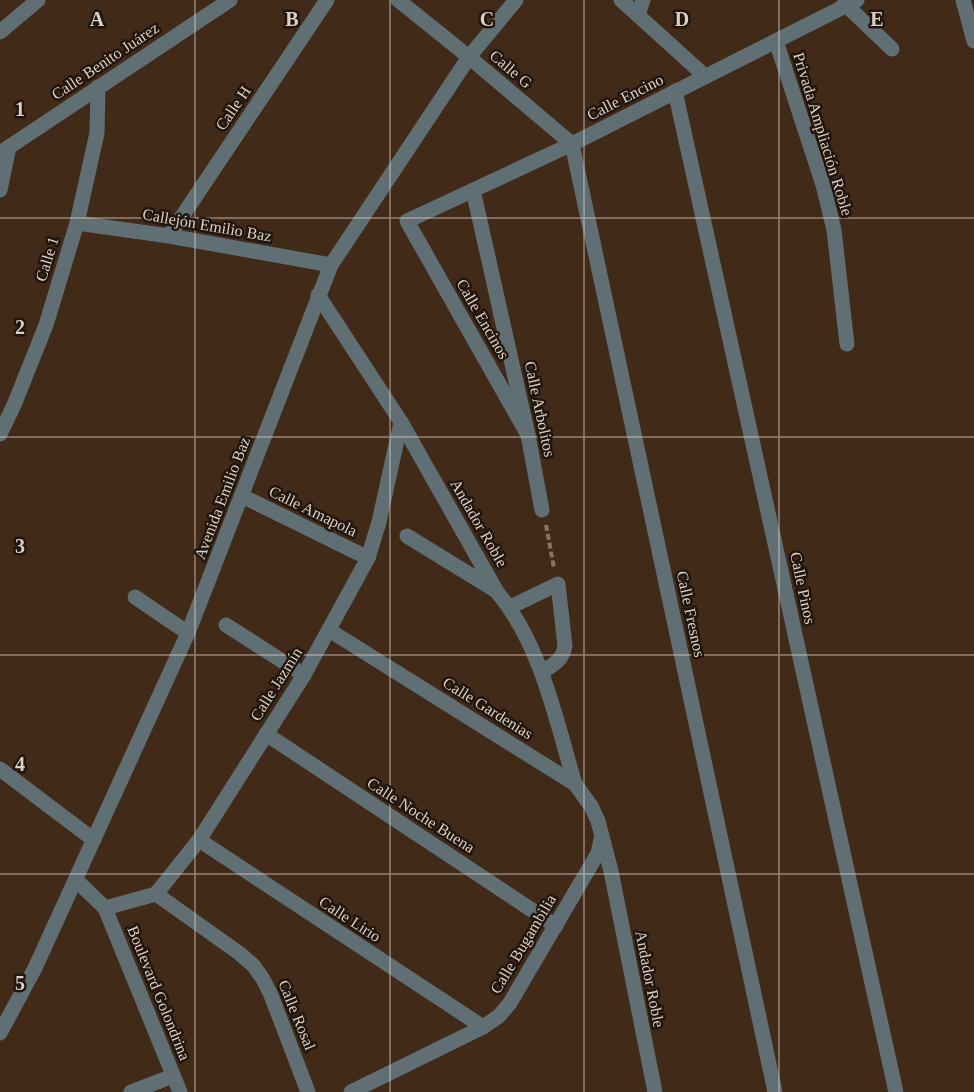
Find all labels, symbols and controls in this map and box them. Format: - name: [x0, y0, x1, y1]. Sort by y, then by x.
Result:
- text: A: [90, 8, 105, 30]
- text: B: [285, 8, 299, 30]
- text: C: [480, 8, 494, 30]
- text: D: [675, 8, 689, 30]
- text: E: [870, 8, 884, 30]
- street label: Calle Benito Juárez: [48, 19, 162, 103]
- street label: Calle G: [487, 47, 536, 92]
- street label: Privada Ampliación Roble: [789, 50, 856, 218]
- street label: Calle Encino: [584, 71, 666, 123]
- street label: Calle H: [212, 82, 254, 133]
- text: 1: [15, 98, 25, 120]
- street label: Callejón Emilio Baz: [141, 205, 273, 246]
- street label: Calle 1: [32, 235, 62, 283]
- street label: Calle Encinos: [453, 276, 513, 362]
- text: 2: [15, 316, 25, 338]
- street label: Calle Arbolitos: [522, 360, 558, 458]
- street label: Avenida Emilio Baz: [191, 435, 253, 561]
- street label: Andador Roble: [447, 476, 511, 570]
- street label: Calle Amapola: [266, 482, 360, 540]
- text: 3: [15, 535, 25, 557]
- street label: Calle Pinos: [787, 550, 819, 626]
- street label: Calle Fresnos: [674, 569, 708, 659]
- street label: Calle Jazmín: [247, 644, 305, 724]
- street label: Calle Gardenias: [440, 674, 536, 742]
- text: 4: [15, 753, 25, 775]
- street label: Calle Noche Buena: [364, 774, 478, 856]
- street label: Calle Bugambilia: [487, 891, 560, 997]
- street label: Calle Lirio: [316, 893, 384, 945]
- street label: Boulevard Golondrina: [124, 923, 194, 1063]
- street label: Andador Roble: [632, 929, 668, 1029]
- text: 5: [15, 972, 25, 994]
- street label: Calle Rosal: [275, 977, 319, 1053]

